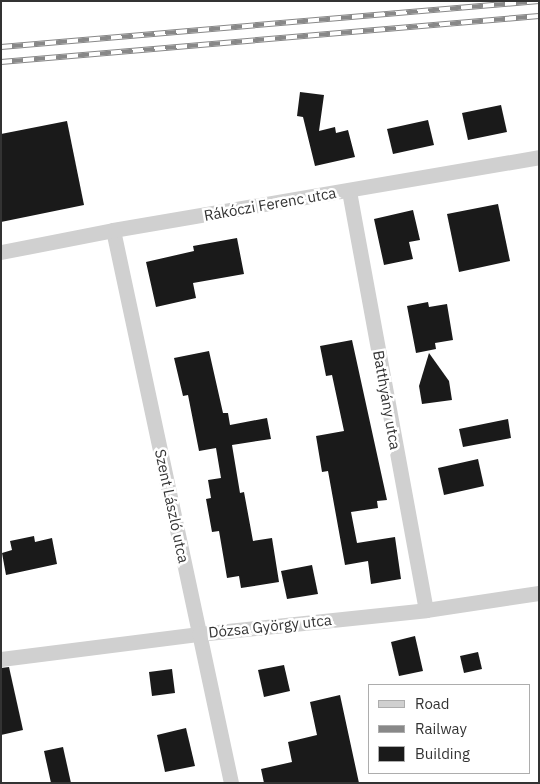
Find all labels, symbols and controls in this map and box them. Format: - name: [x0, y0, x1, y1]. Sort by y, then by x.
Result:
- street label: Rákóczi Ferenc utca: [202, 183, 338, 225]
- street label: Batthyány utca: [369, 349, 405, 451]
- street label: Szent László utca: [151, 447, 193, 565]
- street label: Dózsa György utca: [207, 611, 333, 641]
- legend: [368, 684, 530, 774]
- text: Road: [415, 694, 450, 713]
- text: Railway: [415, 719, 467, 738]
- text: Building: [415, 744, 470, 763]

